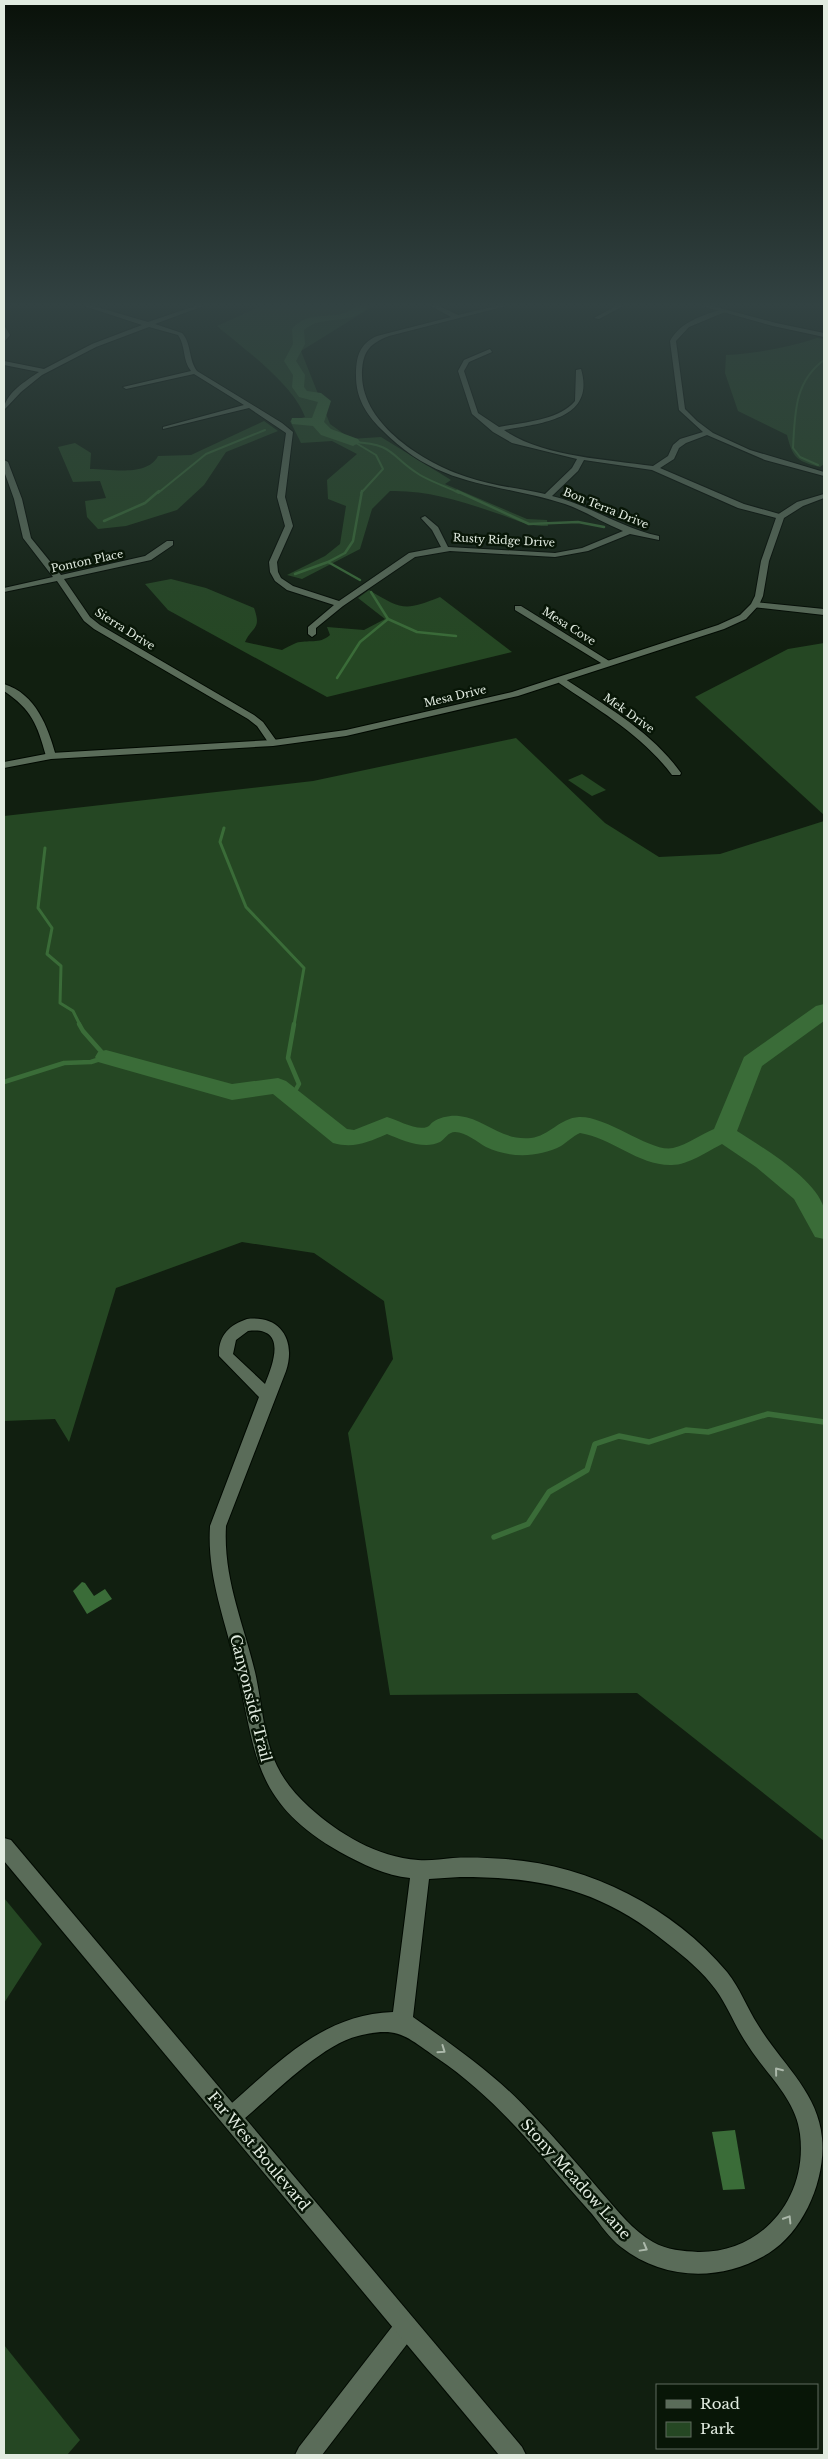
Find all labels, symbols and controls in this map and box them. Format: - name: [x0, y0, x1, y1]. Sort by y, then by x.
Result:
- street label: Bon Terra Drive: [561, 484, 651, 532]
- street label: Rusty Ridge Drive: [453, 530, 555, 550]
- street label: Ponton Place: [50, 547, 124, 575]
- street label: Mesa Cove: [540, 604, 598, 648]
- street label: Sierra Drive: [92, 605, 158, 653]
- street label: Mesa Drive: [422, 682, 488, 710]
- street label: Mek Drive: [601, 690, 657, 736]
- street label: Canyonside Trail: [226, 1632, 276, 1764]
- one-way arrow: [436, 2044, 446, 2053]
- one-way arrow: [776, 2068, 784, 2077]
- street label: Far West Boulevard: [204, 2088, 314, 2214]
- street label: Stony Meadow Lane: [517, 2115, 635, 2243]
- one-way arrow: [782, 2216, 792, 2225]
- one-way arrow: [639, 2242, 648, 2252]
- legend: [656, 2384, 818, 2449]
- text: Road: [700, 2394, 740, 2413]
- text: Park: [700, 2419, 736, 2438]

